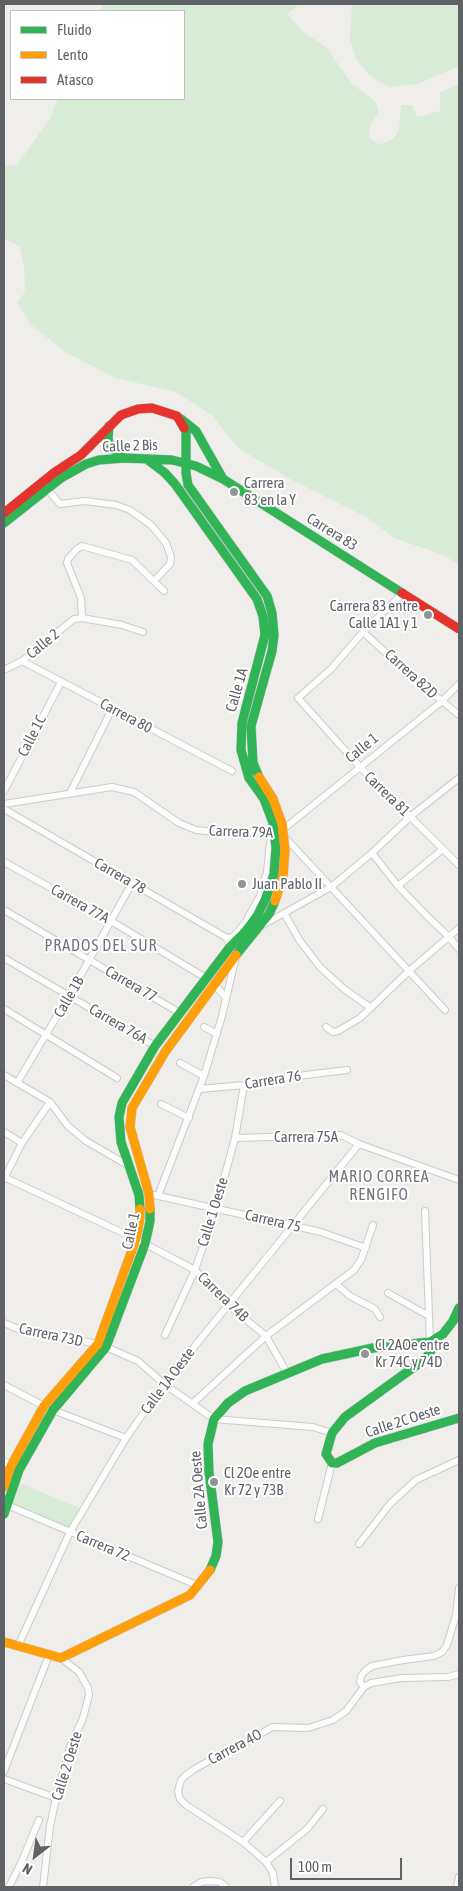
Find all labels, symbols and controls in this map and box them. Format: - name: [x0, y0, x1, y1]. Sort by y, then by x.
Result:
- legend: [10, 10, 185, 100]
- text: Fluido: [57, 21, 92, 38]
- text: Lento: [57, 46, 88, 63]
- text: Atasco: [57, 71, 94, 88]
- street label: Calle 2 Bis: [102, 436, 158, 456]
- place label: Carrera 83 en la Y: [244, 474, 296, 509]
- marker: Carrera 83 en la Y: [228, 486, 240, 498]
- street label: Carrera 83: [303, 509, 361, 555]
- place label: Carrera 83 entre Calle 1A1 y 1: [330, 597, 418, 632]
- marker: Carrera 83 entre Calle 1A1 y 1: [422, 609, 434, 621]
- street label: Calle 2: [23, 625, 63, 663]
- street label: Carrera 82D: [381, 646, 441, 702]
- street label: Calle 1A: [222, 666, 252, 714]
- street label: Carrera 80: [97, 695, 155, 737]
- street label: Calle 1C: [14, 712, 50, 760]
- street label: Calle 1: [342, 729, 382, 767]
- street label: Carrera 81: [360, 768, 414, 820]
- street label: Carrera 79A: [209, 822, 273, 842]
- street label: Carrera 78: [91, 854, 149, 898]
- place label: Juan Pablo II: [252, 875, 322, 893]
- marker: Juan Pablo II: [236, 878, 248, 890]
- street label: Carrera 77A: [48, 881, 112, 927]
- district label: PRADOS DEL SUR: [43, 936, 159, 956]
- street label: Carrera 77: [102, 962, 160, 1006]
- street label: Calle 1B: [50, 973, 88, 1021]
- street label: Carrera 76A: [86, 1000, 150, 1048]
- street label: Carrera 76: [244, 1067, 302, 1093]
- street label: Carrera 75A: [274, 1128, 338, 1146]
- district label: MARIO CORREA RENGIFO: [327, 1167, 431, 1205]
- street label: Calle 1 Oeste: [194, 1175, 232, 1249]
- street label: Carrera 75: [243, 1206, 303, 1236]
- street label: Calle 1: [118, 1211, 144, 1251]
- street label: Carrera 74B: [194, 1268, 252, 1326]
- street label: Carrera 73D: [17, 1319, 85, 1351]
- place label: Cl 2AOe entre Kr 74C y 74D: [375, 1336, 449, 1371]
- street label: Calle 1A Oeste: [137, 1344, 199, 1418]
- marker: Cl 2AOe entre Kr 74C y 74D: [359, 1348, 371, 1360]
- street label: Calle 2C Oeste: [363, 1400, 443, 1442]
- street label: Calle 2A Oeste: [187, 1450, 211, 1530]
- place label: Cl 2Oe entre Kr 72 y 73B: [224, 1464, 291, 1499]
- marker: Cl 2Oe entre Kr 72 y 73B: [208, 1476, 220, 1488]
- street label: Carrera 72: [73, 1527, 133, 1565]
- street label: Carrera 4O: [205, 1725, 265, 1769]
- street label: Calle 2 Oeste: [48, 1729, 86, 1803]
- north arrow: [10, 1831, 60, 1881]
- scale bar: [293, 1848, 406, 1880]
- text: 100 m: [298, 1858, 332, 1875]
- text: N: [20, 1860, 35, 1878]

